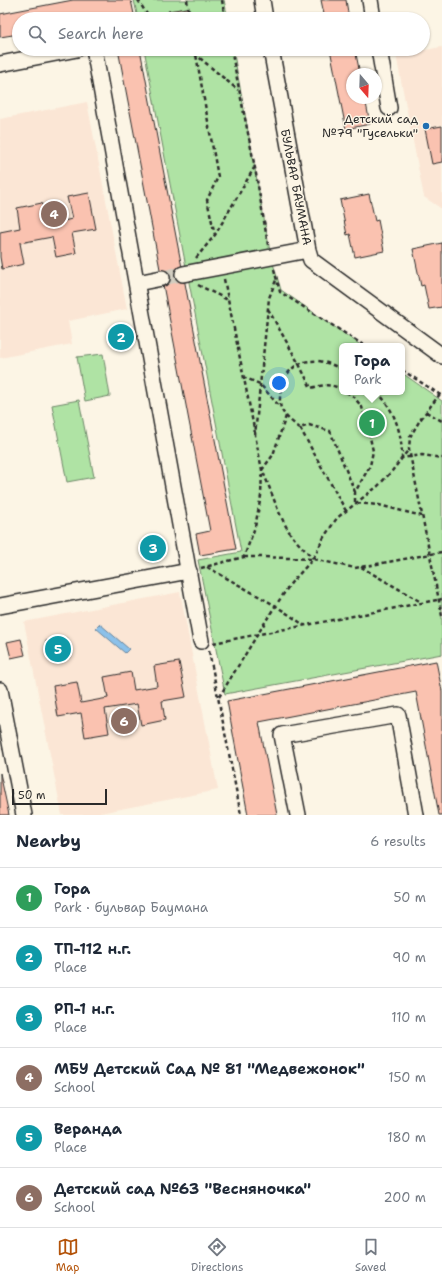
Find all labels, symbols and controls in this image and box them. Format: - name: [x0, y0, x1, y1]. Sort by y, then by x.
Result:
- search box: [12, 12, 430, 56]
- icon: search: [26, 23, 48, 45]
- text: Search here: [58, 24, 144, 44]
- north arrow: [346, 68, 382, 104]
- place label: Детский сад №79 "Гусельки": [322, 111, 418, 141]
- marker: Детский сад №79 "Гусельки": [421, 121, 431, 131]
- street label: БУЛЬВАР БАУМАНА: [277, 127, 315, 247]
- pin: 4: [41, 199, 67, 229]
- pin: 2: [108, 322, 134, 352]
- popup: [339, 343, 405, 395]
- text: Гора: [354, 351, 390, 371]
- text: Park: [354, 371, 382, 388]
- your location: [269, 373, 289, 393]
- pin: 1: [359, 408, 385, 438]
- pin: 3: [140, 533, 166, 563]
- pin: 5: [45, 634, 71, 664]
- pin: 6: [111, 706, 137, 736]
- scale bar: [12, 787, 107, 806]
- text: 50 m: [18, 788, 46, 803]
- text: Nearby: [16, 830, 81, 852]
- text: 6 results: [370, 833, 426, 850]
- text: Гора: [54, 879, 90, 899]
- text: 1: [26, 889, 32, 906]
- text: 50 m: [393, 889, 426, 906]
- text: Park · бульвар Баумана: [54, 899, 208, 916]
- text: ТП-112 н.г.: [54, 939, 131, 959]
- text: 2: [24, 949, 34, 966]
- text: 90 m: [392, 949, 426, 966]
- text: Place: [54, 959, 87, 976]
- text: РП-1 н.г.: [54, 999, 115, 1019]
- text: 3: [24, 1009, 34, 1026]
- text: 110 m: [391, 1009, 426, 1026]
- text: Place: [54, 1019, 87, 1036]
- text: МБУ Детский Сад № 81 "Медвежонок": [54, 1059, 365, 1079]
- text: 4: [24, 1069, 34, 1086]
- text: 150 m: [388, 1069, 426, 1086]
- text: School: [54, 1079, 95, 1096]
- text: Веранда: [54, 1119, 122, 1139]
- text: 5: [25, 1129, 33, 1146]
- text: 180 m: [387, 1129, 426, 1146]
- text: Place: [54, 1139, 87, 1156]
- text: Детский сад №63 "Весняночка": [54, 1179, 311, 1199]
- text: 6: [24, 1189, 34, 1206]
- text: 200 m: [384, 1189, 426, 1206]
- text: School: [54, 1199, 95, 1216]
- tab: Map: [56, 1236, 79, 1275]
- tab: Directions: [191, 1236, 243, 1275]
- tab: Saved: [355, 1236, 386, 1275]

